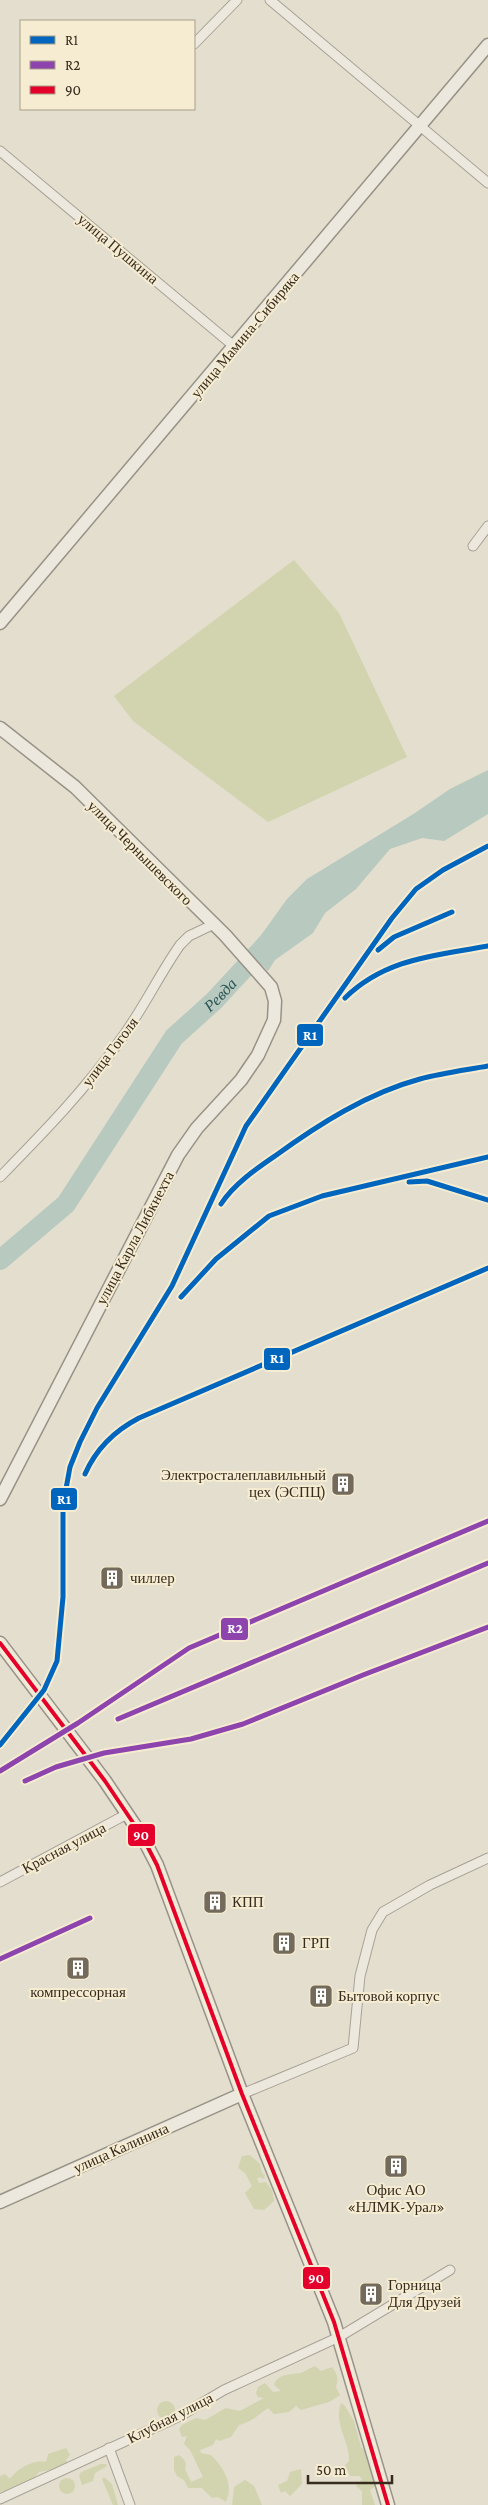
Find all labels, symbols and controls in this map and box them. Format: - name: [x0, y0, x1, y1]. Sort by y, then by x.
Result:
- legend: [20, 20, 195, 110]
- text: R1: [65, 32, 78, 48]
- text: R2: [65, 57, 80, 73]
- text: 90: [65, 82, 81, 98]
- street label: улица Пушкина: [75, 211, 162, 287]
- street label: улица Мамина-Сибиряка: [188, 269, 303, 401]
- street label: улица Чернышевского: [84, 797, 196, 909]
- water label: Ревда: [200, 974, 239, 1015]
- street label: улица Гоголя: [79, 1014, 141, 1090]
- line badge: R1: [296, 1023, 324, 1047]
- text: R1: [303, 1027, 317, 1043]
- street label: улица Карла Либкнехта: [93, 1168, 177, 1307]
- line badge: R1: [263, 1347, 291, 1371]
- text: R1: [270, 1350, 284, 1366]
- place label: Электросталеплавильный цех (ЭСПЦ): [161, 1467, 326, 1501]
- building icon: Электросталеплавильный цех (ЭСПЦ): [330, 1471, 356, 1497]
- line badge: R1: [50, 1487, 78, 1511]
- text: R1: [57, 1491, 71, 1507]
- building icon: чиллер: [99, 1565, 125, 1591]
- place label: чиллер: [130, 1570, 175, 1586]
- line badge: R2: [220, 1617, 249, 1641]
- text: R2: [227, 1620, 243, 1636]
- street label: Красная улица: [20, 1819, 109, 1877]
- line badge: 90: [127, 1823, 156, 1847]
- text: 90: [133, 1827, 149, 1843]
- building icon: КПП: [202, 1889, 228, 1915]
- place label: КПП: [232, 1894, 264, 1910]
- building icon: ГРП: [271, 1930, 297, 1956]
- place label: ГРП: [302, 1935, 330, 1951]
- building icon: компрессорная: [65, 1955, 91, 1981]
- building icon: Бытовой корпус: [308, 1983, 334, 2009]
- place label: компрессорная: [30, 1984, 126, 2000]
- place label: Бытовой корпус: [338, 1988, 440, 2004]
- street label: улица Калинина: [71, 2120, 171, 2176]
- building icon: Офис АО «НЛМК-Урал»: [383, 2153, 409, 2179]
- place label: Офис АО «НЛМК-Урал»: [347, 2182, 445, 2215]
- line badge: 90: [302, 2266, 331, 2290]
- text: 90: [308, 2270, 324, 2286]
- place label: Горница Для Друзей: [388, 2277, 461, 2310]
- building icon: Горница Для Друзей: [358, 2281, 384, 2307]
- street label: Клубная улица: [125, 2389, 216, 2446]
- scale bar: [308, 2452, 392, 2484]
- text: 50 m: [316, 2462, 346, 2478]

